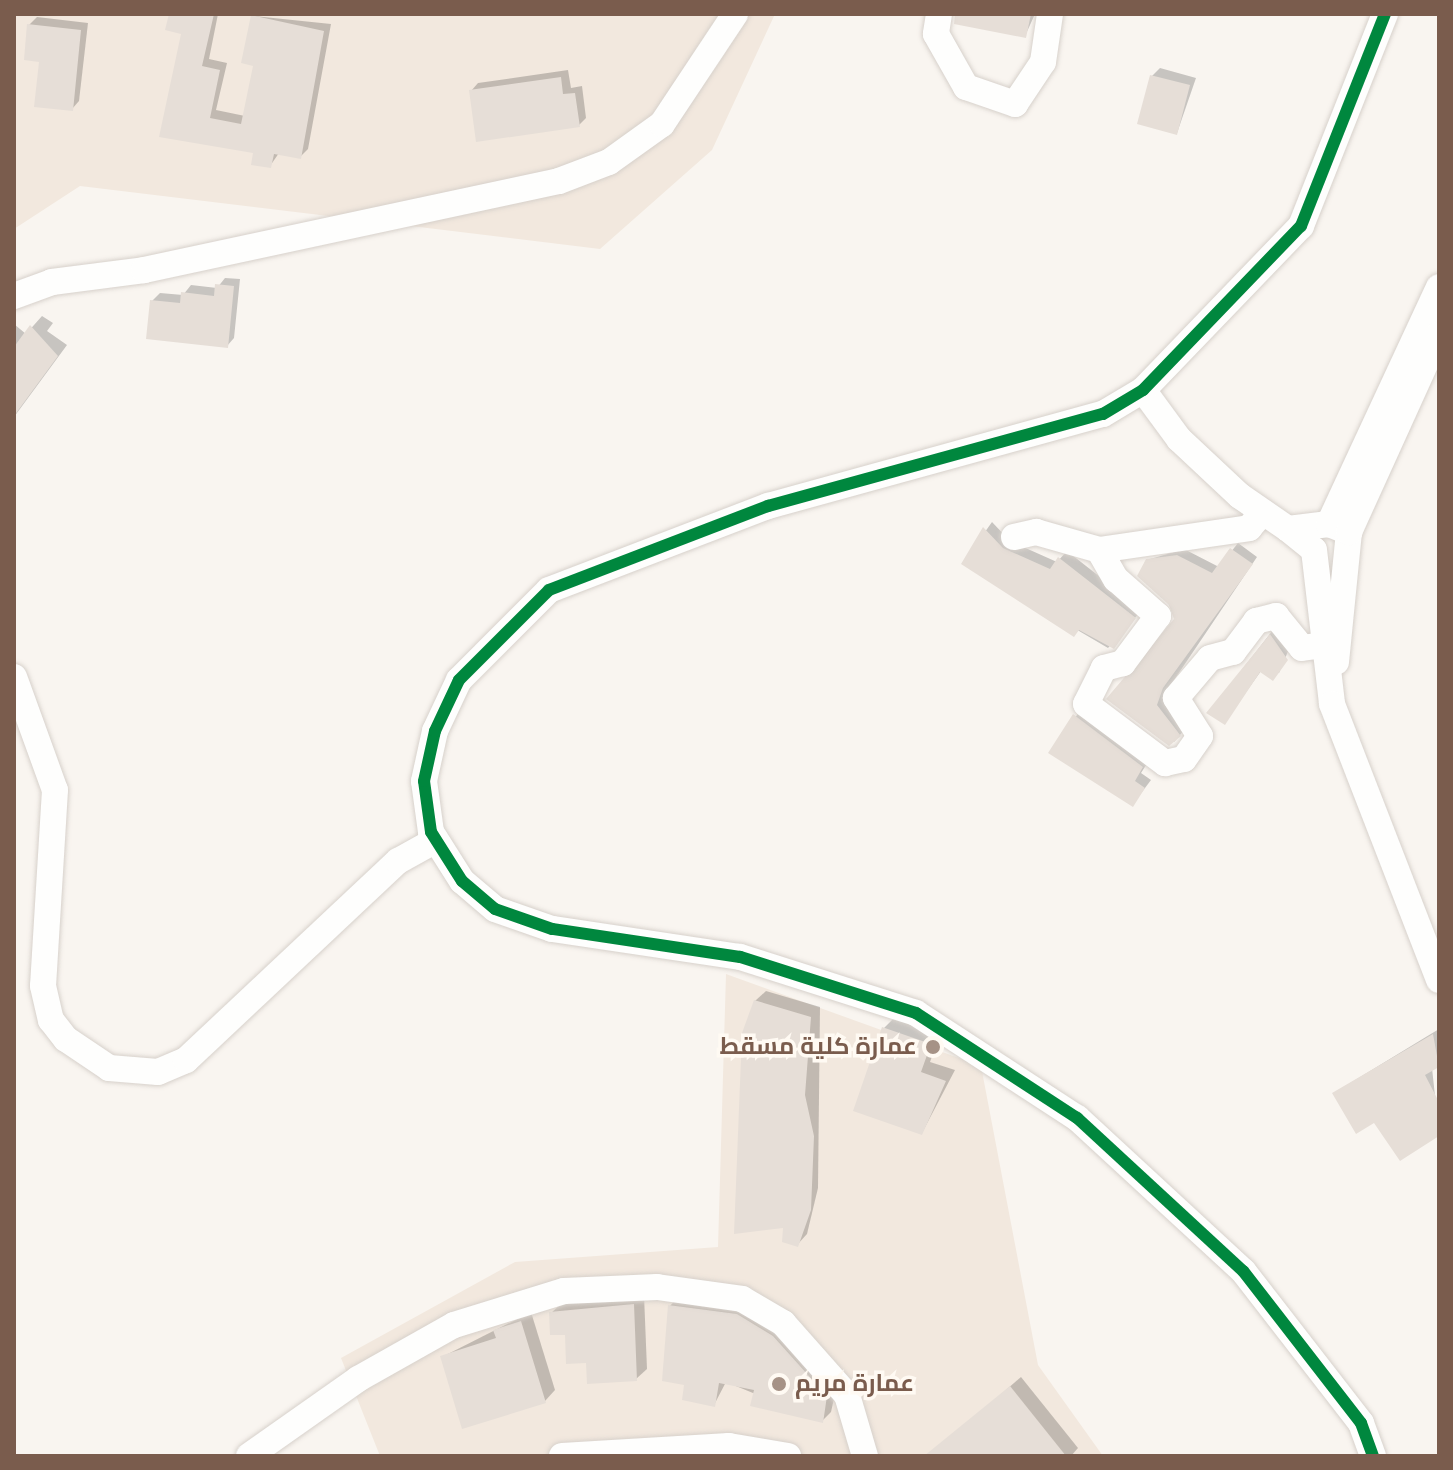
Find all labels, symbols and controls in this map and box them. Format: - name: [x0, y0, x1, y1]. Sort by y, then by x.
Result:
- place label: عمارة كلية مسقط: [720, 1033, 917, 1061]
- marker: عمارة كلية مسقط: [924, 1038, 942, 1056]
- place label: عمارة مريم: [795, 1370, 914, 1398]
- marker: عمارة مريم: [770, 1375, 788, 1393]

